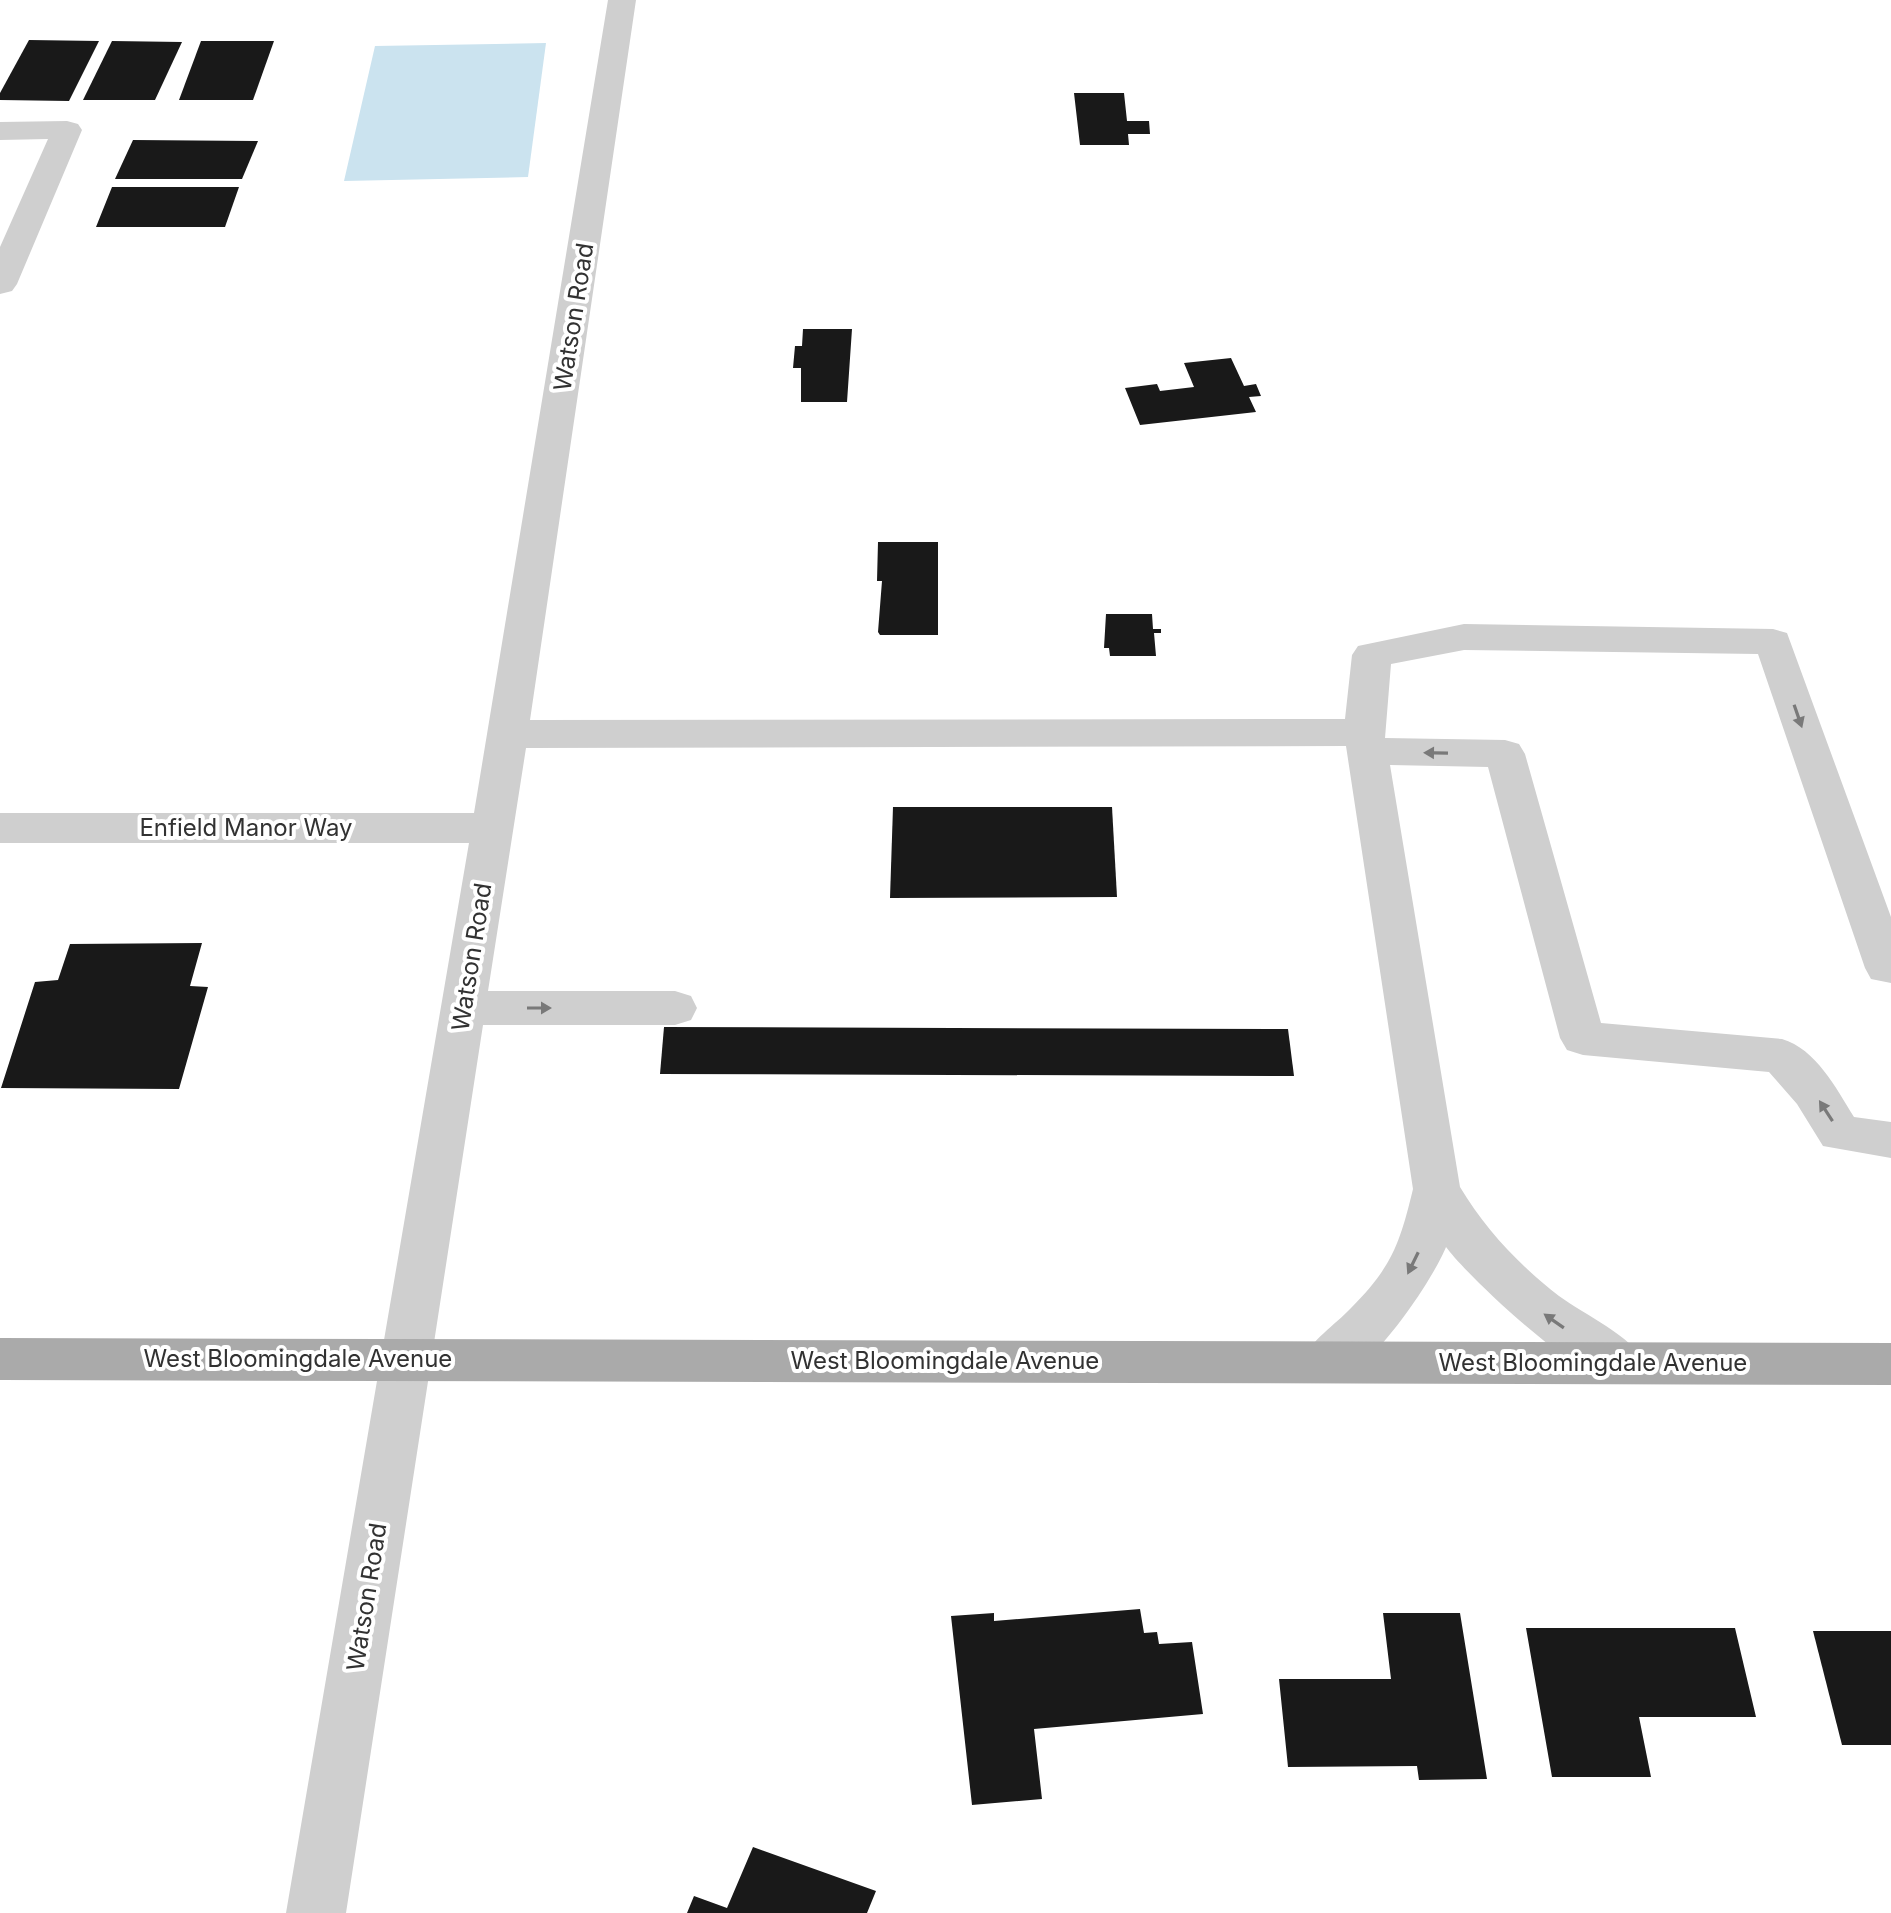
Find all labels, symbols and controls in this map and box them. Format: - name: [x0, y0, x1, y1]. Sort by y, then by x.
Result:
- street label: Watson Road: [547, 241, 600, 393]
- one-way arrow: [1793, 704, 1805, 728]
- one-way arrow: [1423, 746, 1448, 759]
- street label: Enfield Manor Way: [139, 813, 353, 842]
- street label: Watson Road: [445, 881, 498, 1033]
- one-way arrow: [527, 1002, 552, 1014]
- one-way arrow: [1818, 1100, 1833, 1121]
- one-way arrow: [1406, 1252, 1420, 1275]
- one-way arrow: [1544, 1314, 1565, 1329]
- street label: West Bloomingdale Avenue: [144, 1344, 452, 1373]
- street label: West Bloomingdale Avenue: [791, 1346, 1099, 1375]
- street label: West Bloomingdale Avenue: [1439, 1348, 1747, 1377]
- street label: Watson Road: [340, 1521, 393, 1673]

